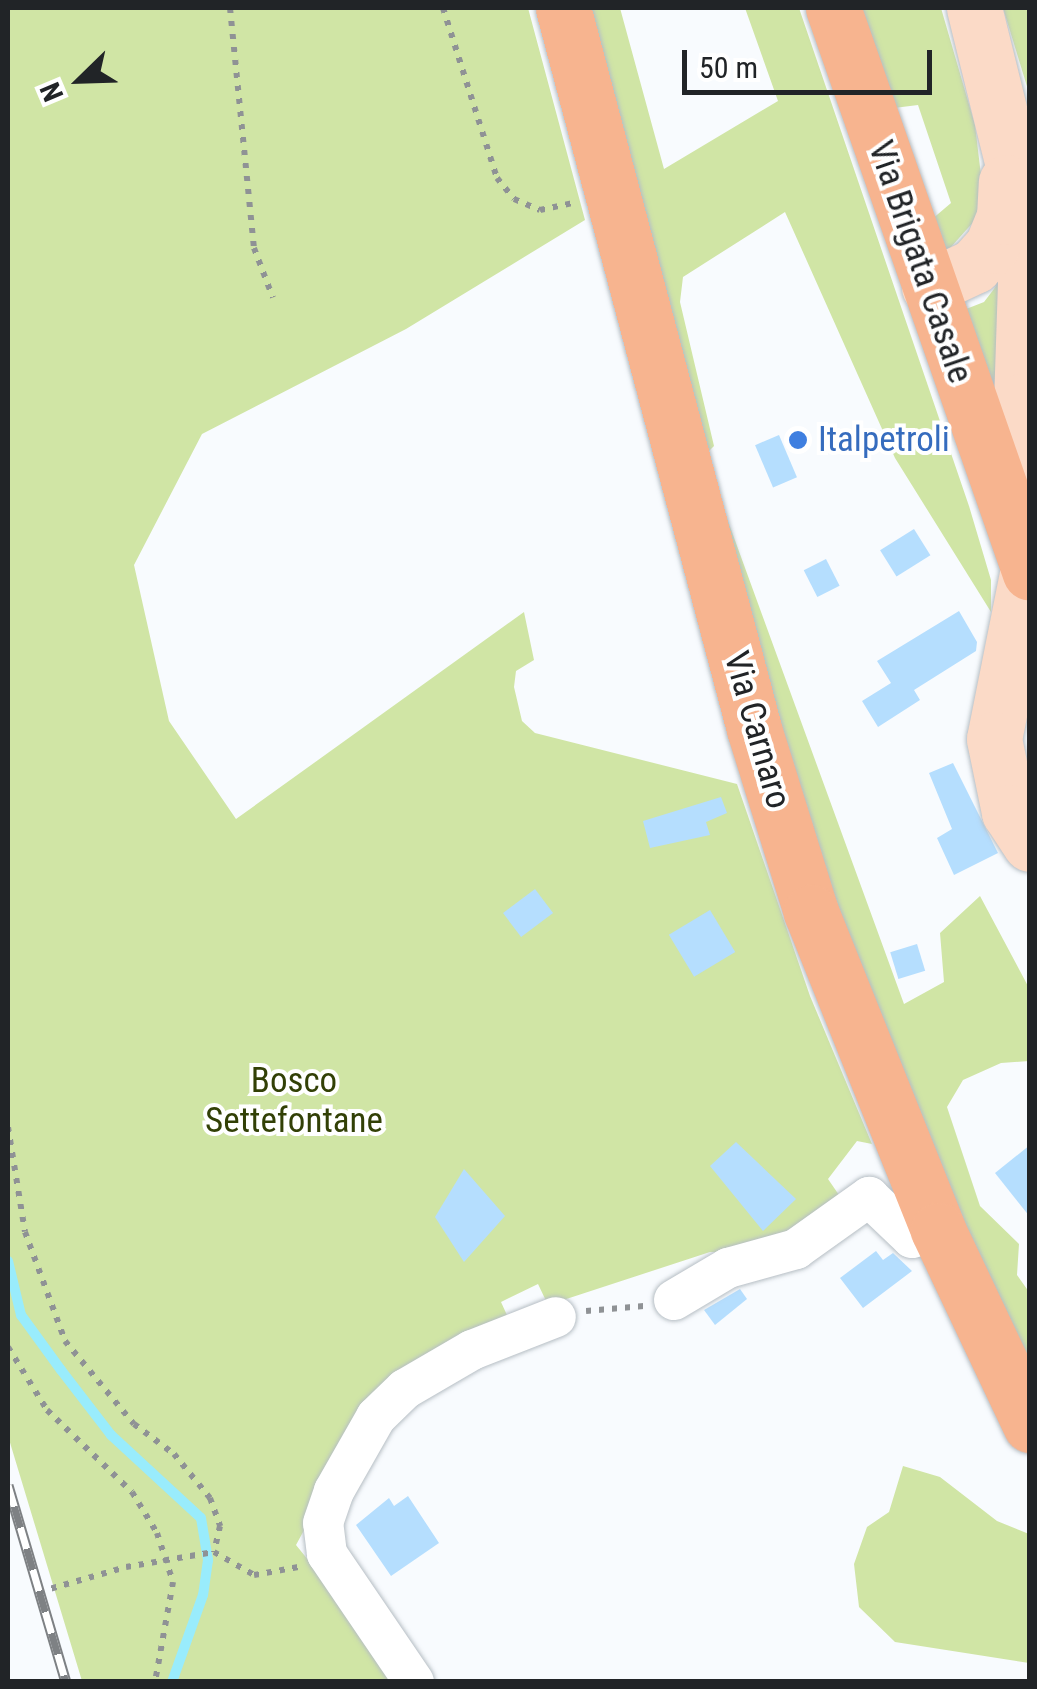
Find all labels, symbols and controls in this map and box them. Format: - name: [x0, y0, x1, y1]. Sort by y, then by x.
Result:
- north arrow: [30, 30, 130, 130]
- scale bar: [687, 30, 937, 92]
- text: 50 m: [699, 50, 758, 85]
- text: N: [33, 78, 70, 106]
- street label: Via Brigata Casale: [859, 135, 981, 389]
- place label: Italpetroli: [818, 419, 950, 461]
- marker: Italpetroli: [787, 429, 809, 451]
- street label: Via Carnaro: [715, 647, 799, 813]
- park label: Bosco Settefontane: [205, 1060, 383, 1142]

